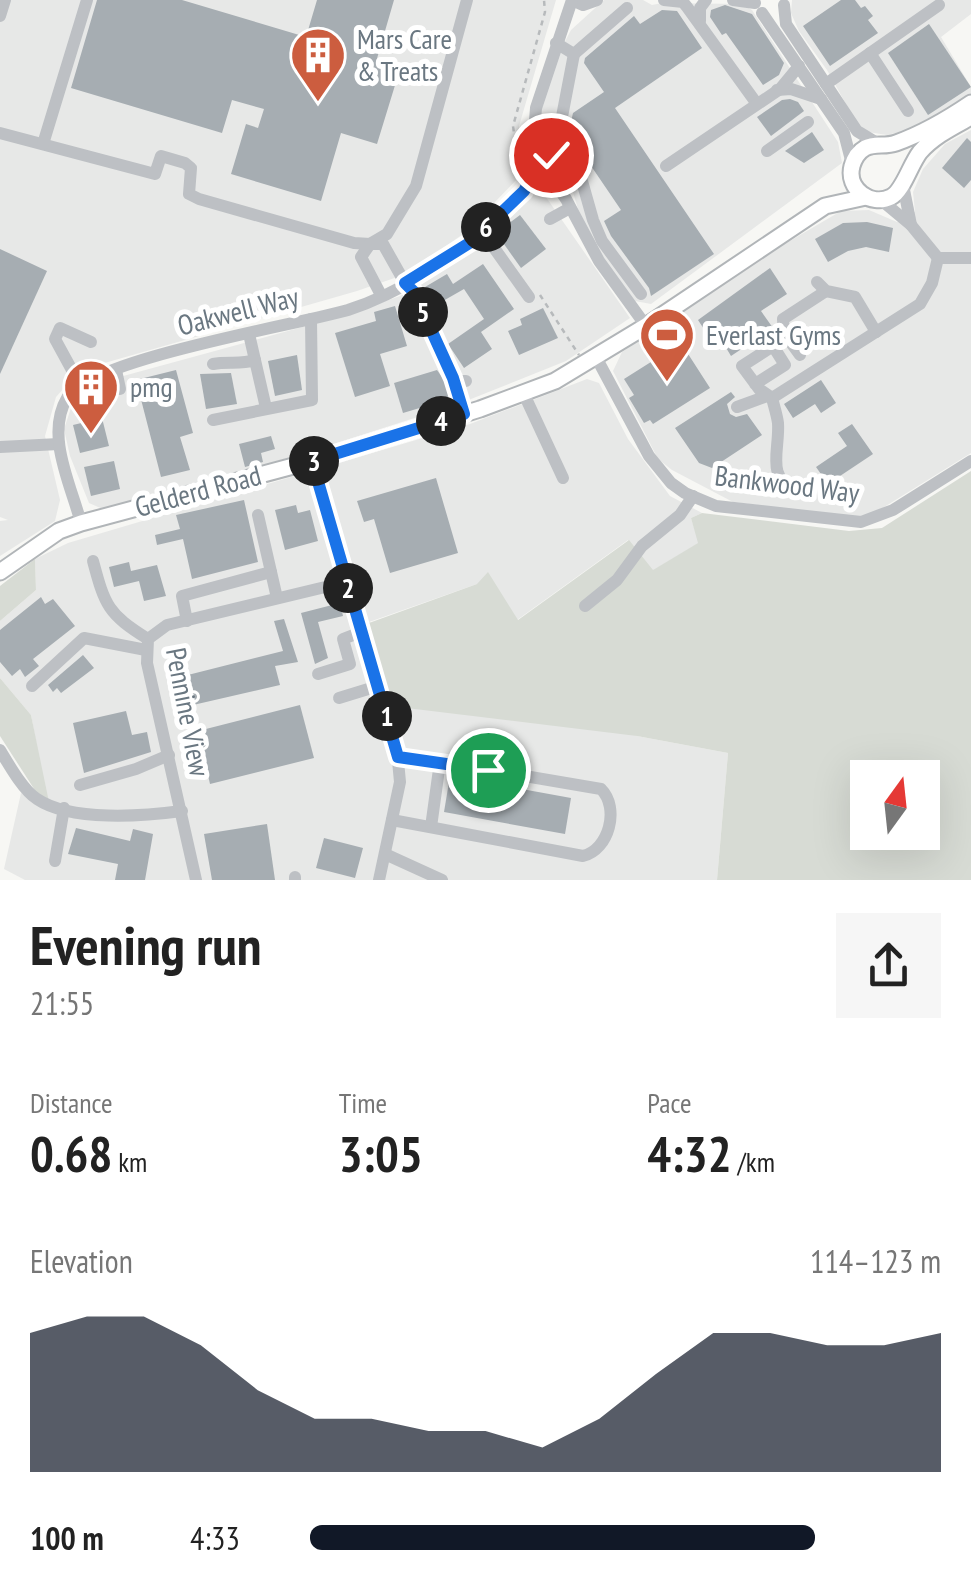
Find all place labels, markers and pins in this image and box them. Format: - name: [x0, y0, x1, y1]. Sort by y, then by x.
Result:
- place label: Mars Care & Treats: [357, 20, 452, 89]
- building icon: Mars Care & Treats: [288, 25, 348, 104]
- pin: [509, 113, 594, 198]
- pin: 6: [461, 202, 511, 252]
- pin: 5: [398, 287, 448, 337]
- sports icon: Everlast Gyms: [637, 305, 697, 384]
- place label: Everlast Gyms: [706, 316, 841, 353]
- building icon: pmg: [61, 357, 121, 436]
- place label: pmg: [130, 368, 173, 405]
- pin: 4: [416, 396, 466, 446]
- pin: 3: [289, 436, 339, 486]
- pin: 2: [323, 563, 373, 613]
- pin: 1: [362, 691, 412, 741]
- pin: [446, 728, 531, 813]

